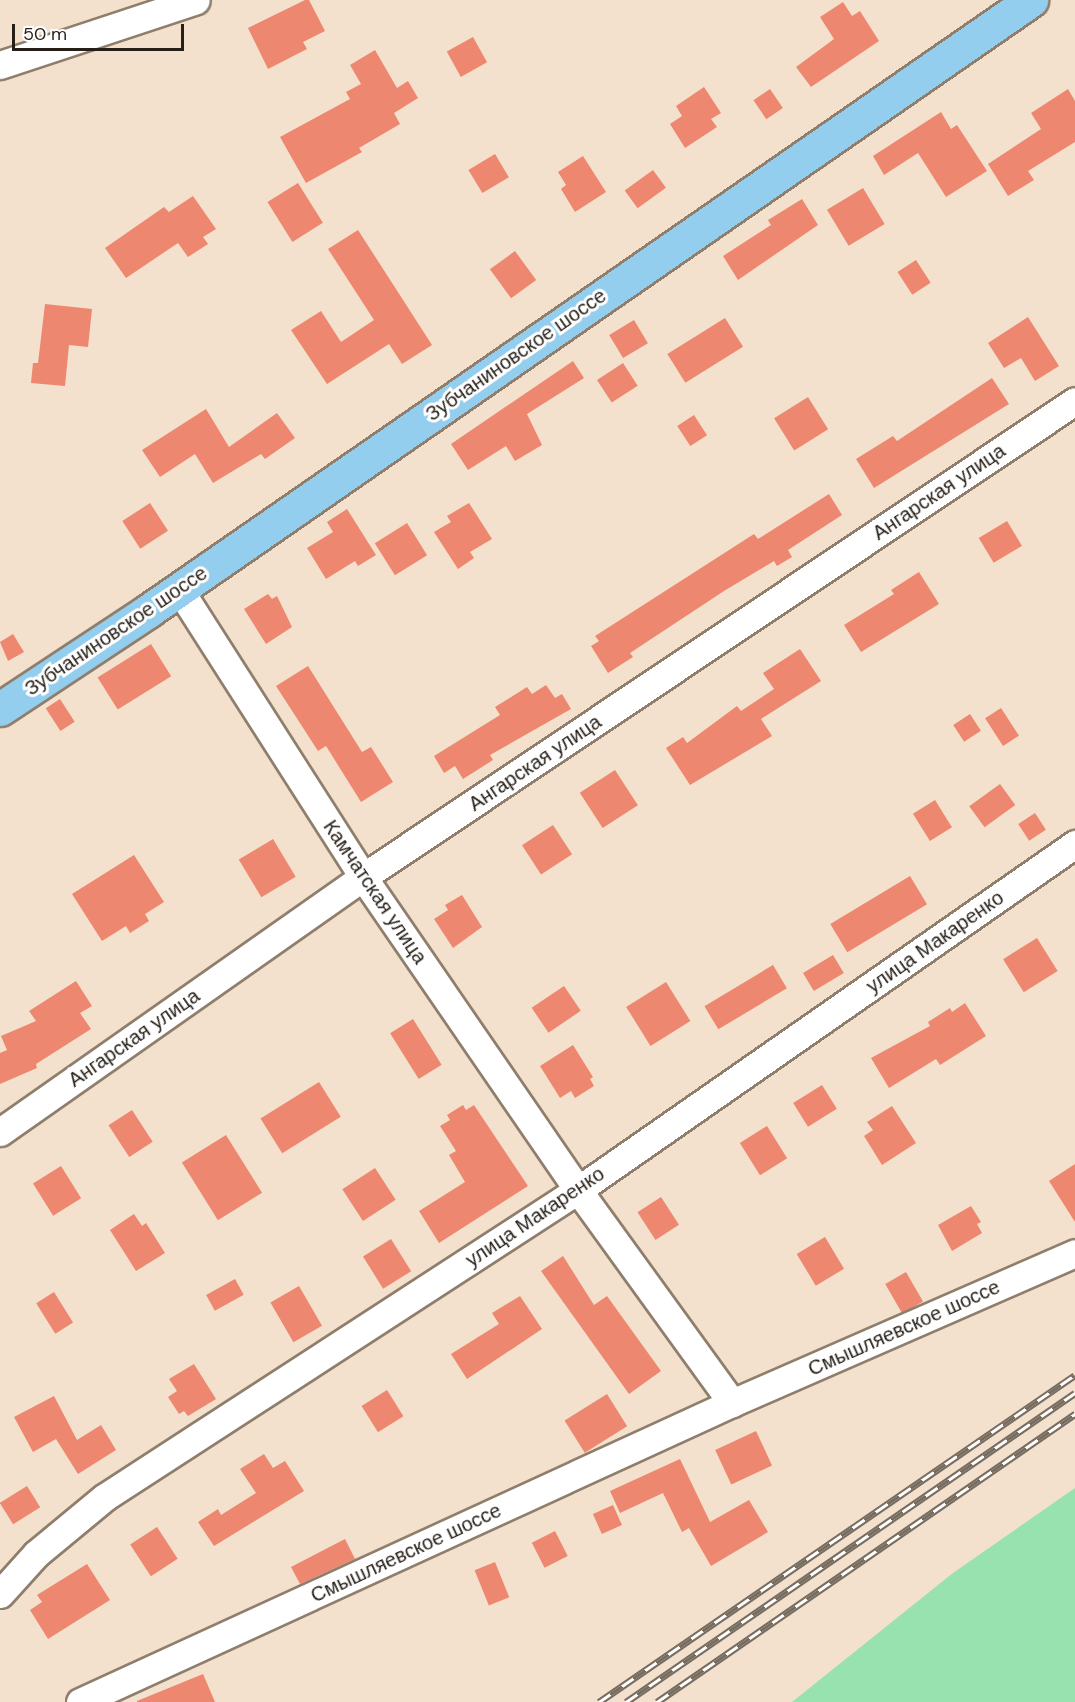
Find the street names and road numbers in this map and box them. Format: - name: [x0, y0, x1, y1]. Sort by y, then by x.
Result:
- street label: Зубчаниновское шоссе: [421, 284, 611, 426]
- street label: Ангарская улица: [868, 439, 1010, 545]
- street label: Зубчаниновское шоссе: [20, 561, 212, 701]
- street label: Ангарская улица: [464, 710, 606, 816]
- street label: Камчатская улица: [318, 816, 432, 968]
- street label: улица Макаренко: [862, 886, 1008, 998]
- street label: Ангарская улица: [64, 984, 204, 1092]
- street label: улица Макаренко: [461, 1162, 609, 1272]
- street label: Смышляевское шоссе: [804, 1275, 1004, 1381]
- street label: Смышляевское шоссе: [307, 1498, 505, 1608]

